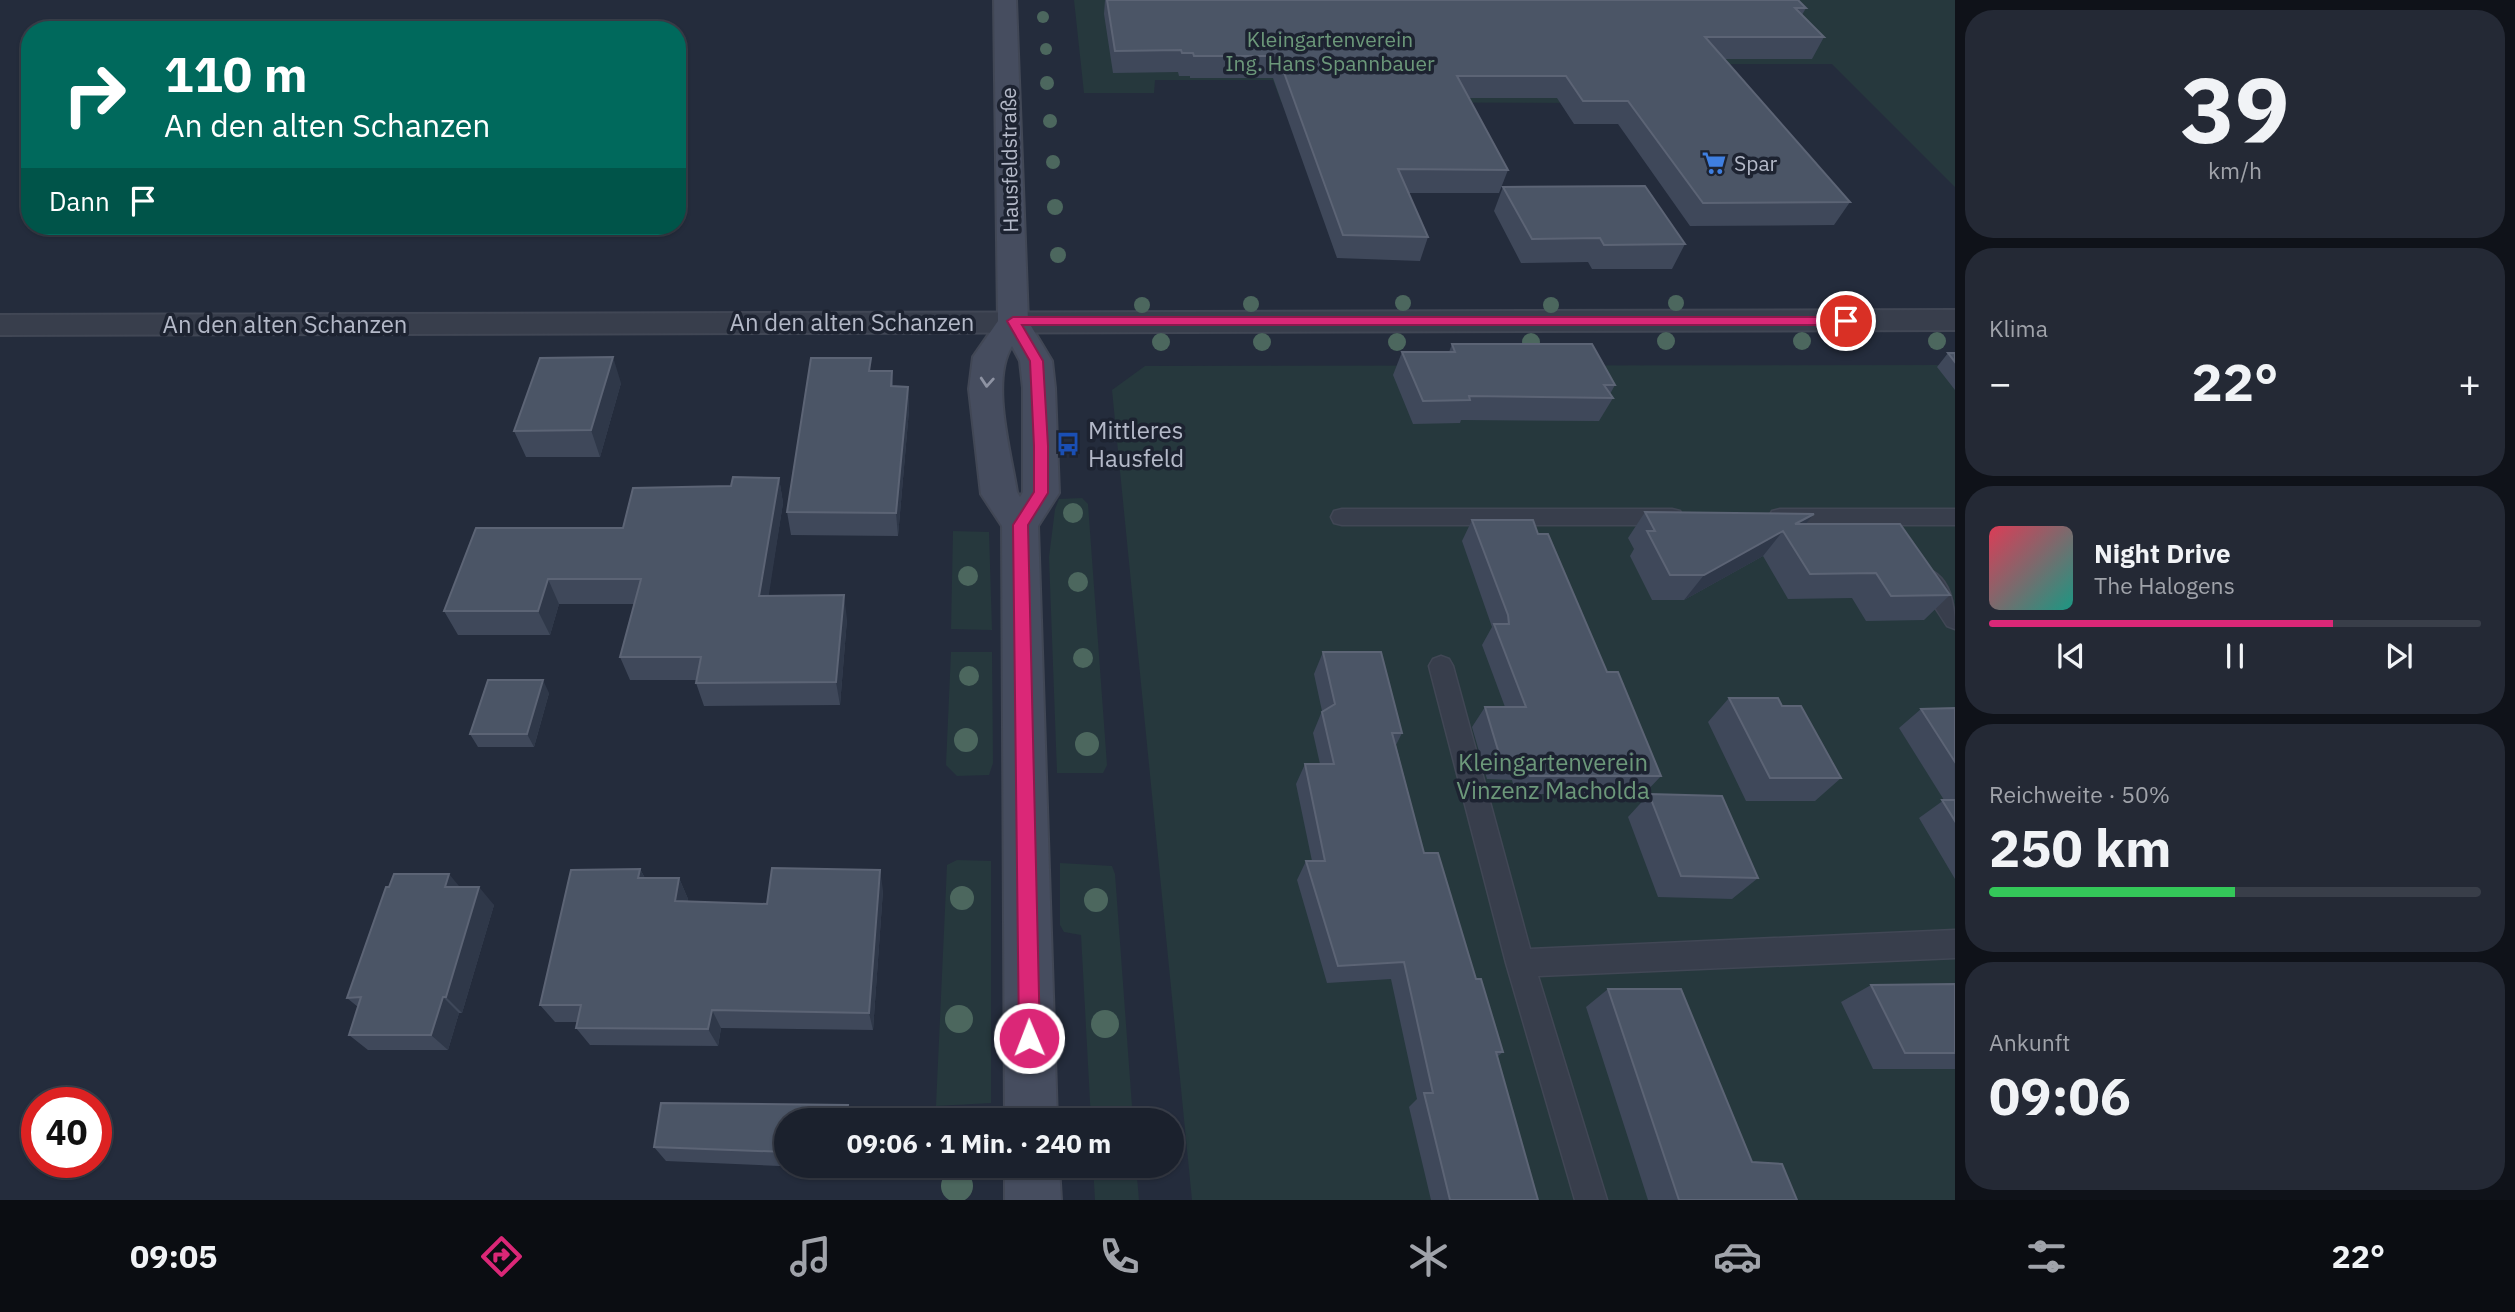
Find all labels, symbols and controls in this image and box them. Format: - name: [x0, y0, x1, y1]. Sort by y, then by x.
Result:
- park label: Kleingartenverein Ing. Hans Spannbauer: [1225, 25, 1435, 77]
- text: 110 m: [164, 42, 308, 105]
- icon: right: [49, 49, 140, 140]
- text: 39: [2180, 50, 2290, 168]
- street label: Hausfeldstraße: [994, 87, 1024, 233]
- text: An den alten Schanzen: [164, 104, 491, 146]
- supermarket icon: Spar: [1700, 149, 1728, 177]
- place label: Spar: [1734, 149, 1778, 177]
- text: km/h: [2208, 155, 2262, 185]
- icon: arrive: [124, 182, 162, 220]
- text: Dann: [49, 184, 110, 218]
- pin: [1816, 291, 1876, 351]
- icon: arrive: [1827, 302, 1865, 340]
- street label: An den alten Schanzen: [730, 306, 974, 338]
- street label: An den alten Schanzen: [163, 308, 407, 340]
- text: Klima: [1989, 313, 2048, 343]
- text: 22°: [2192, 348, 2278, 415]
- text: −: [1989, 358, 2012, 407]
- text: +: [2458, 358, 2481, 407]
- one-way arrow: [979, 376, 994, 387]
- place label: Mittleres Hausfeld: [1088, 414, 1184, 474]
- bus stop icon: Mittleres Hausfeld: [1054, 430, 1082, 458]
- text: Night Drive: [2094, 536, 2231, 570]
- text: The Halogens: [2094, 570, 2235, 600]
- icon: previous: [2052, 637, 2090, 675]
- icon: pause: [2216, 637, 2254, 675]
- icon: next: [2380, 637, 2418, 675]
- park label: Kleingartenverein Vinzenz Macholda: [1456, 746, 1650, 806]
- text: Reichweite · 50%: [1989, 779, 2170, 809]
- text: 250 km: [1989, 814, 2171, 881]
- position arrow: [992, 1001, 1066, 1075]
- text: Ankunft: [1989, 1027, 2070, 1057]
- text: 09:06: [1989, 1062, 2131, 1129]
- speed limit sign: 40: [21, 1087, 112, 1178]
- text: 09:06 · 1 Min. · 240 m: [847, 1126, 1111, 1160]
- icon: directions: [477, 1232, 526, 1281]
- icon: music: [786, 1232, 835, 1281]
- icon: phone: [1095, 1232, 1144, 1281]
- icon: climate: [1404, 1232, 1453, 1281]
- icon: car: [1713, 1232, 1762, 1281]
- icon: filters: [2022, 1232, 2071, 1281]
- text: 09:05: [130, 1235, 217, 1277]
- text: 22°: [2331, 1235, 2385, 1277]

